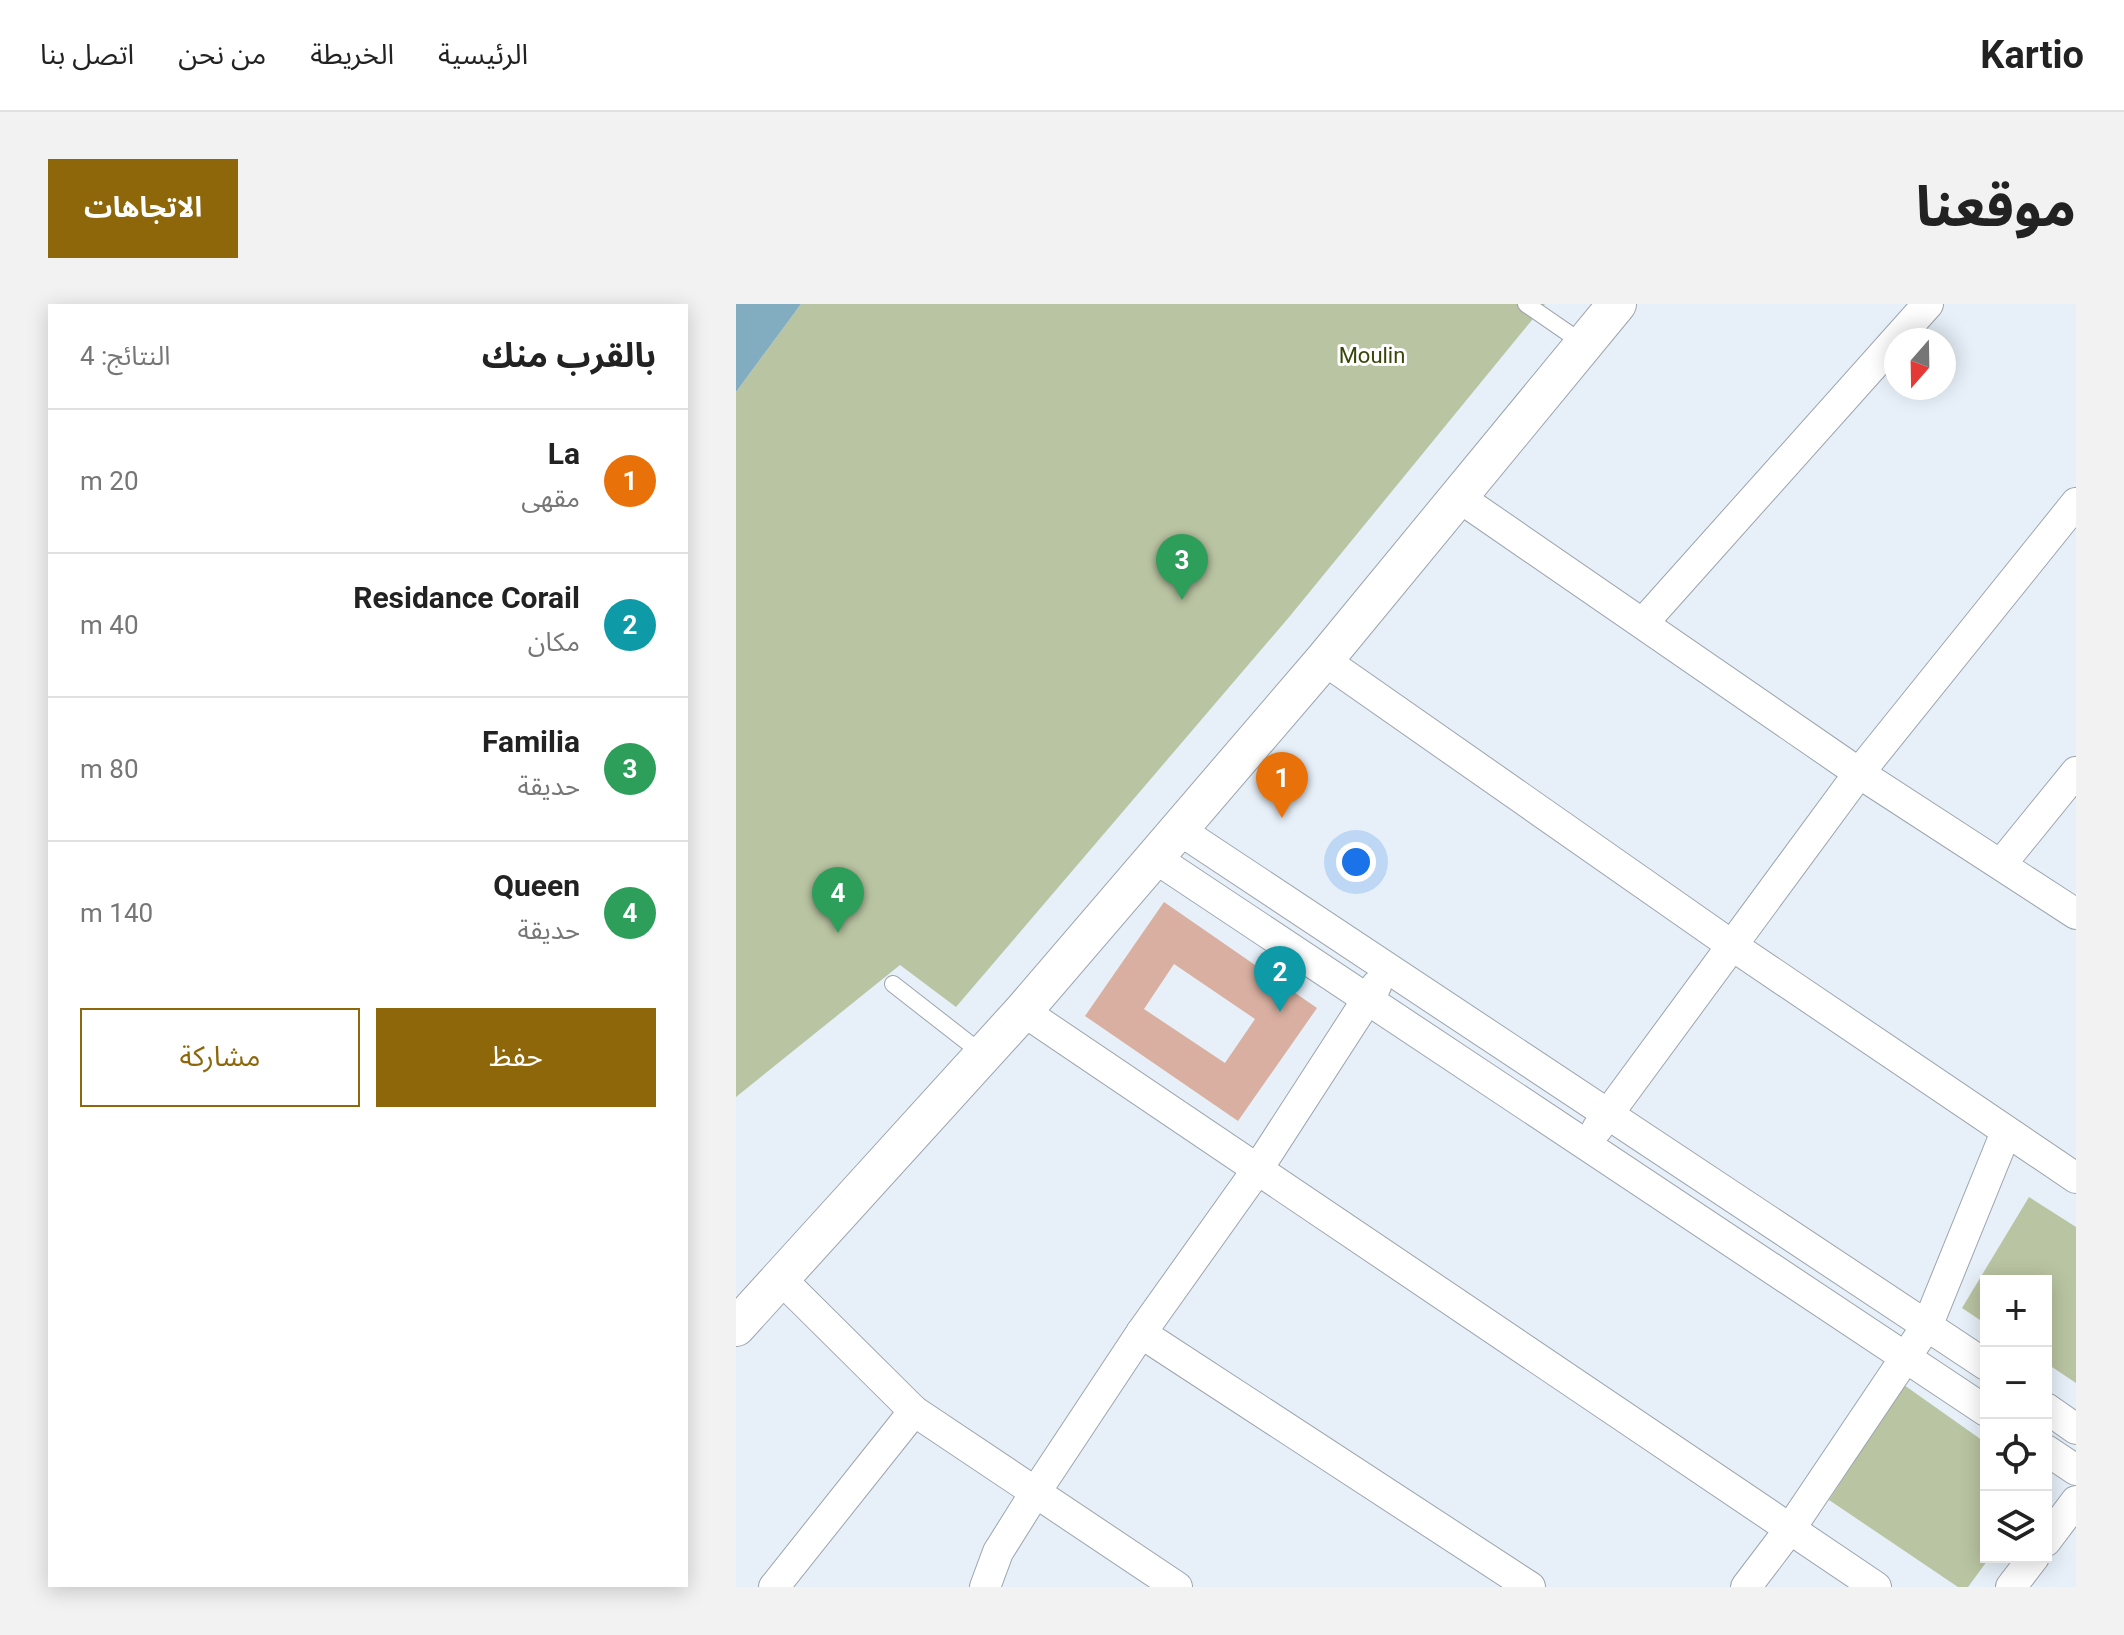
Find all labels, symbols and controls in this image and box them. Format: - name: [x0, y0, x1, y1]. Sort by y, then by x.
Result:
- text: Kartio: [1980, 33, 2084, 77]
- text: اتصل بنا: [40, 38, 134, 71]
- text: من نحن: [178, 38, 266, 71]
- text: الخريطة: [310, 38, 394, 71]
- text: الرئيسية: [438, 38, 528, 71]
- button: الاتجاهات: [48, 159, 238, 258]
- text: موقعنا: [1916, 174, 2076, 240]
- north arrow: [1884, 328, 1956, 400]
- text: بالقرب منك: [482, 335, 656, 375]
- text: النتائج: 4: [80, 341, 170, 371]
- park label: Moulin: [1339, 343, 1405, 368]
- text: La: [548, 436, 580, 471]
- text: 20 m: [80, 466, 139, 496]
- text: 1: [623, 466, 637, 496]
- text: مقهى: [521, 483, 580, 513]
- pin: 3: [1156, 534, 1208, 600]
- text: Residance Corail: [353, 580, 580, 615]
- text: 40 m: [80, 610, 139, 640]
- text: 2: [623, 610, 637, 640]
- text: مكان: [528, 627, 580, 657]
- text: Familia: [482, 724, 580, 759]
- pin: 1: [1256, 752, 1308, 818]
- text: 80 m: [80, 754, 139, 784]
- text: 3: [623, 754, 637, 784]
- text: حديقة: [518, 771, 580, 801]
- your location: [1336, 842, 1376, 882]
- pin: 4: [812, 867, 864, 933]
- text: Queen: [493, 868, 580, 903]
- text: 140 m: [80, 898, 153, 928]
- text: 4: [623, 898, 637, 928]
- text: حديقة: [518, 915, 580, 945]
- pin: 2: [1254, 946, 1306, 1012]
- button: مشاركة: [80, 1008, 360, 1107]
- button: حفظ: [376, 1008, 656, 1107]
- map controls: [1980, 1275, 2052, 1563]
- button: +: [1980, 1275, 2052, 1347]
- button: −: [1980, 1347, 2052, 1419]
- button: locate: [1980, 1419, 2052, 1491]
- button: layers: [1980, 1491, 2052, 1563]

